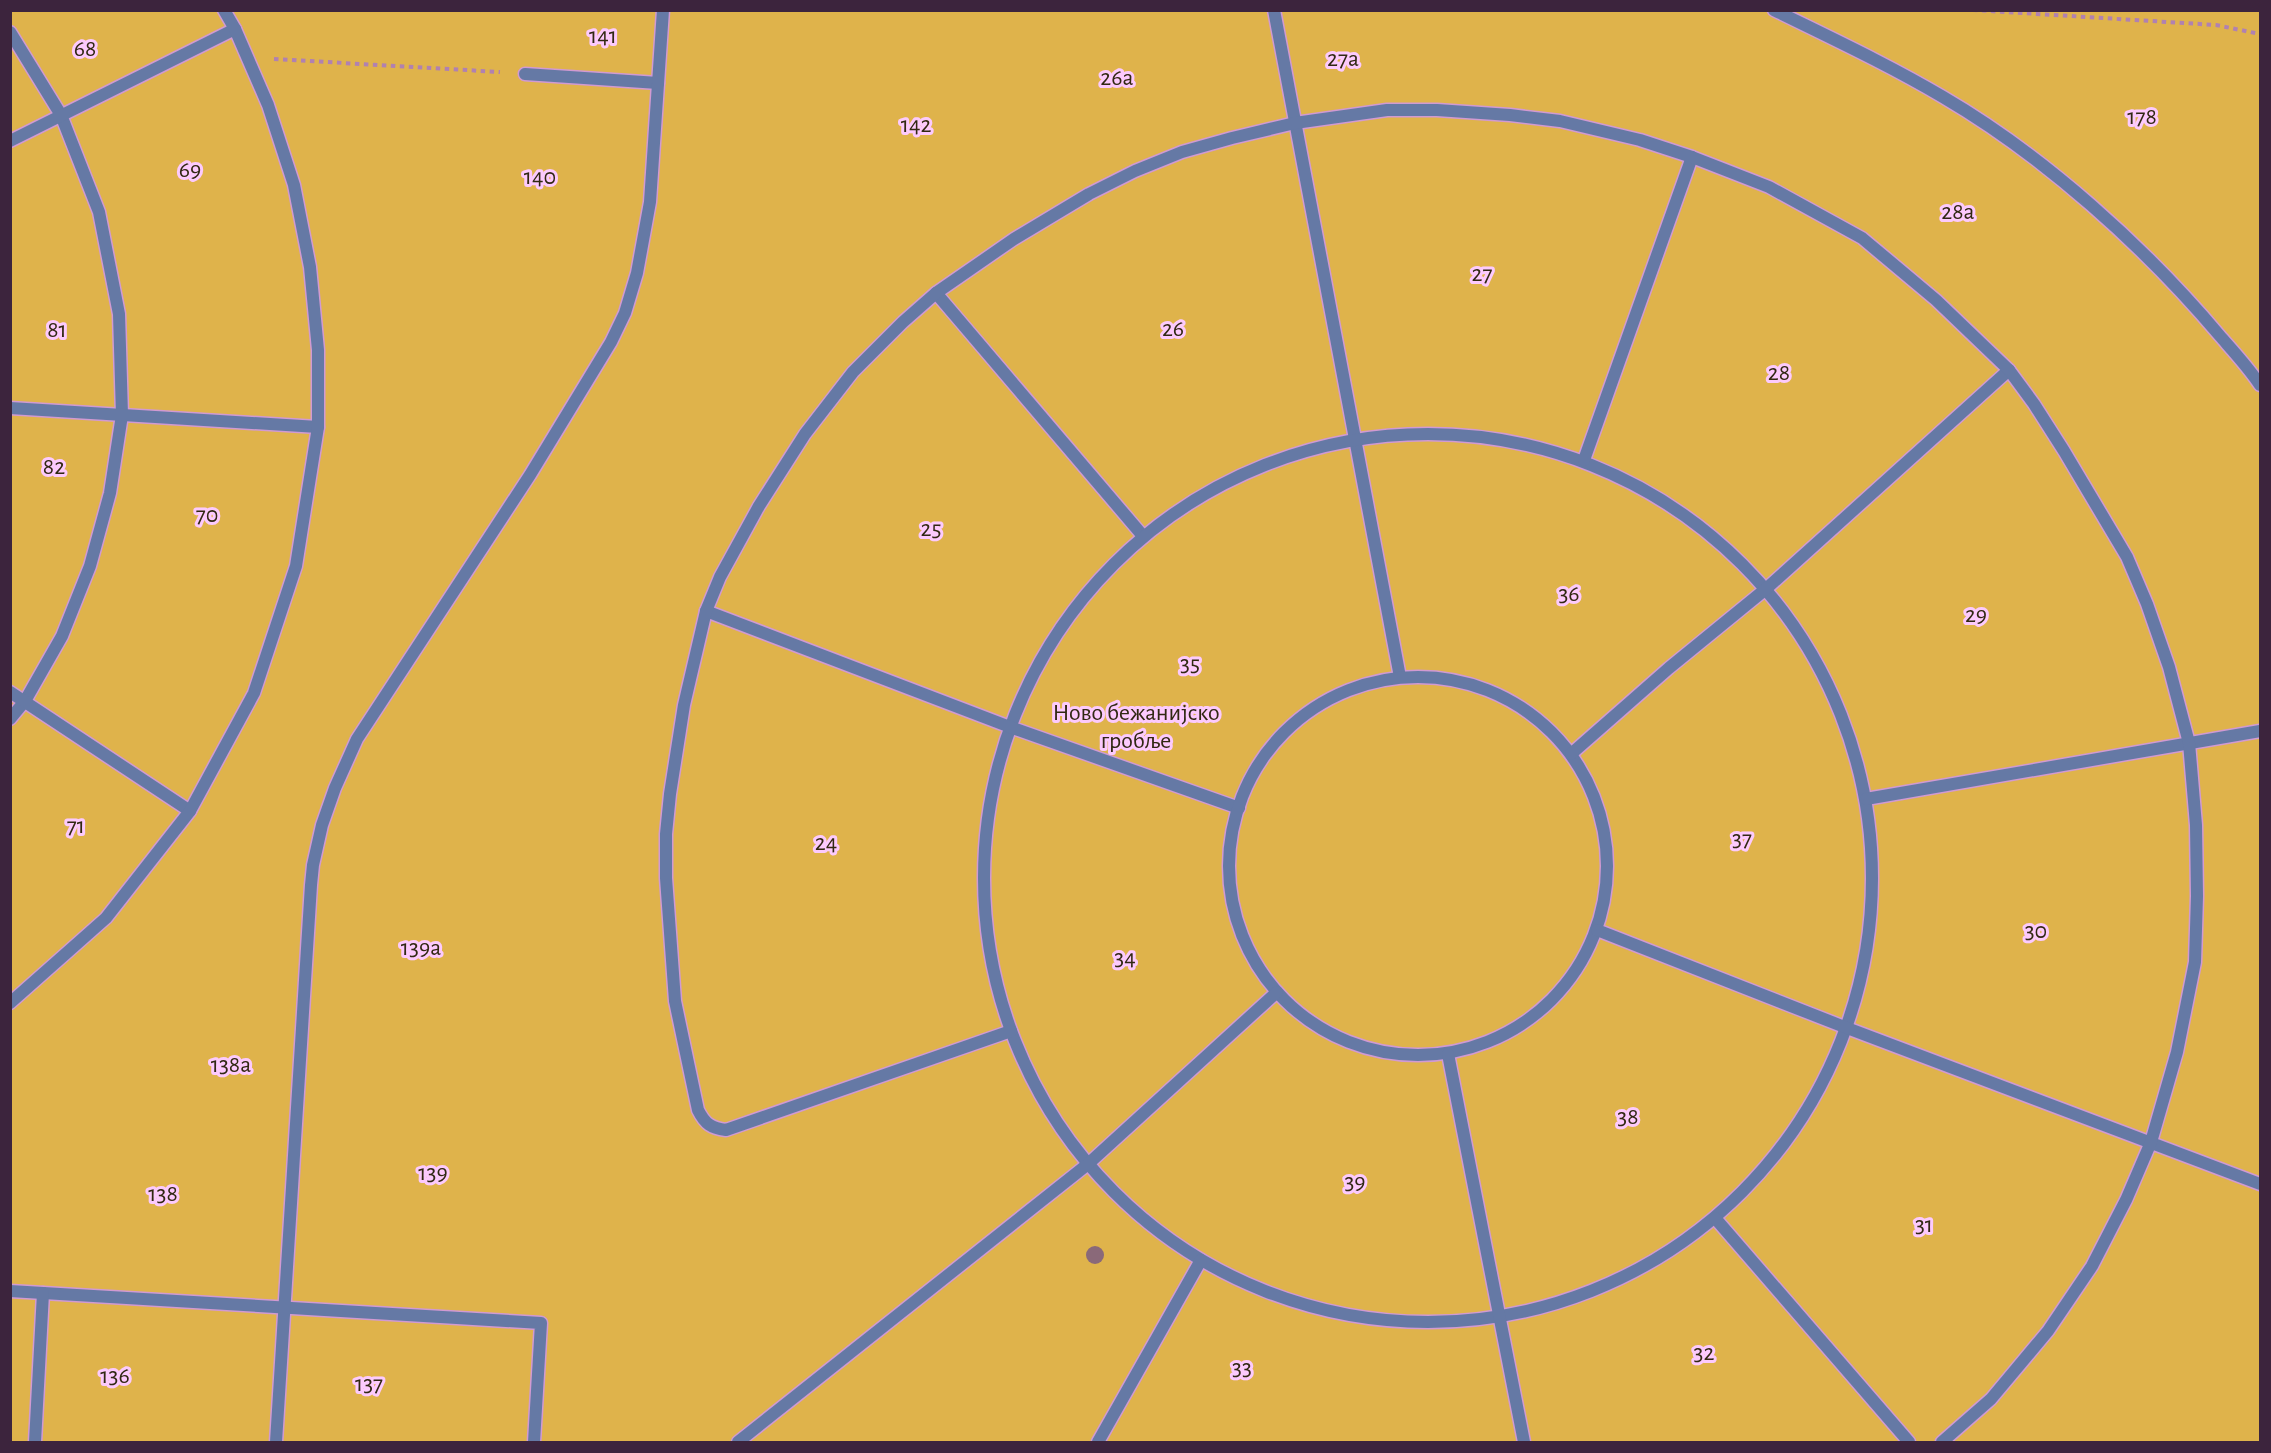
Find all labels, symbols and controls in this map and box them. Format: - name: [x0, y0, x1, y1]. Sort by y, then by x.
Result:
- park label: 141: [589, 24, 617, 48]
- park label: 68: [74, 37, 96, 61]
- park label: 27a: [1327, 47, 1359, 71]
- park label: 26a: [1100, 66, 1134, 90]
- park label: 178: [2127, 105, 2157, 129]
- park label: 142: [901, 113, 931, 137]
- park label: 69: [179, 158, 201, 182]
- park label: 140: [524, 165, 556, 189]
- park label: 28a: [1941, 200, 1975, 224]
- park label: 27: [1472, 262, 1492, 286]
- park label: 26: [1162, 317, 1184, 341]
- park label: 81: [47, 318, 67, 342]
- park label: 28: [1768, 361, 1790, 385]
- park label: 82: [43, 455, 65, 479]
- park label: 70: [196, 503, 218, 527]
- park label: 25: [921, 517, 941, 541]
- park label: 36: [1558, 582, 1580, 606]
- park label: 29: [1965, 603, 1987, 627]
- park label: 35: [1180, 652, 1200, 676]
- park label: Ново бежанијско гробље: [1052, 701, 1220, 753]
- park label: 71: [67, 814, 85, 838]
- park label: 37: [1732, 827, 1752, 851]
- park label: 24: [815, 831, 837, 855]
- park label: 30: [2025, 919, 2047, 943]
- park label: 139a: [401, 936, 441, 960]
- park label: 34: [1114, 946, 1136, 970]
- park label: 138a: [211, 1053, 251, 1077]
- park label: 38: [1617, 1105, 1639, 1129]
- park label: 139: [418, 1161, 448, 1185]
- park label: 39: [1344, 1170, 1366, 1194]
- park label: 138: [148, 1182, 178, 1206]
- park label: 31: [1915, 1213, 1933, 1237]
- park label: 32: [1694, 1341, 1714, 1365]
- park label: 33: [1232, 1356, 1252, 1380]
- park label: 136: [100, 1364, 130, 1388]
- park label: 137: [355, 1372, 383, 1396]

